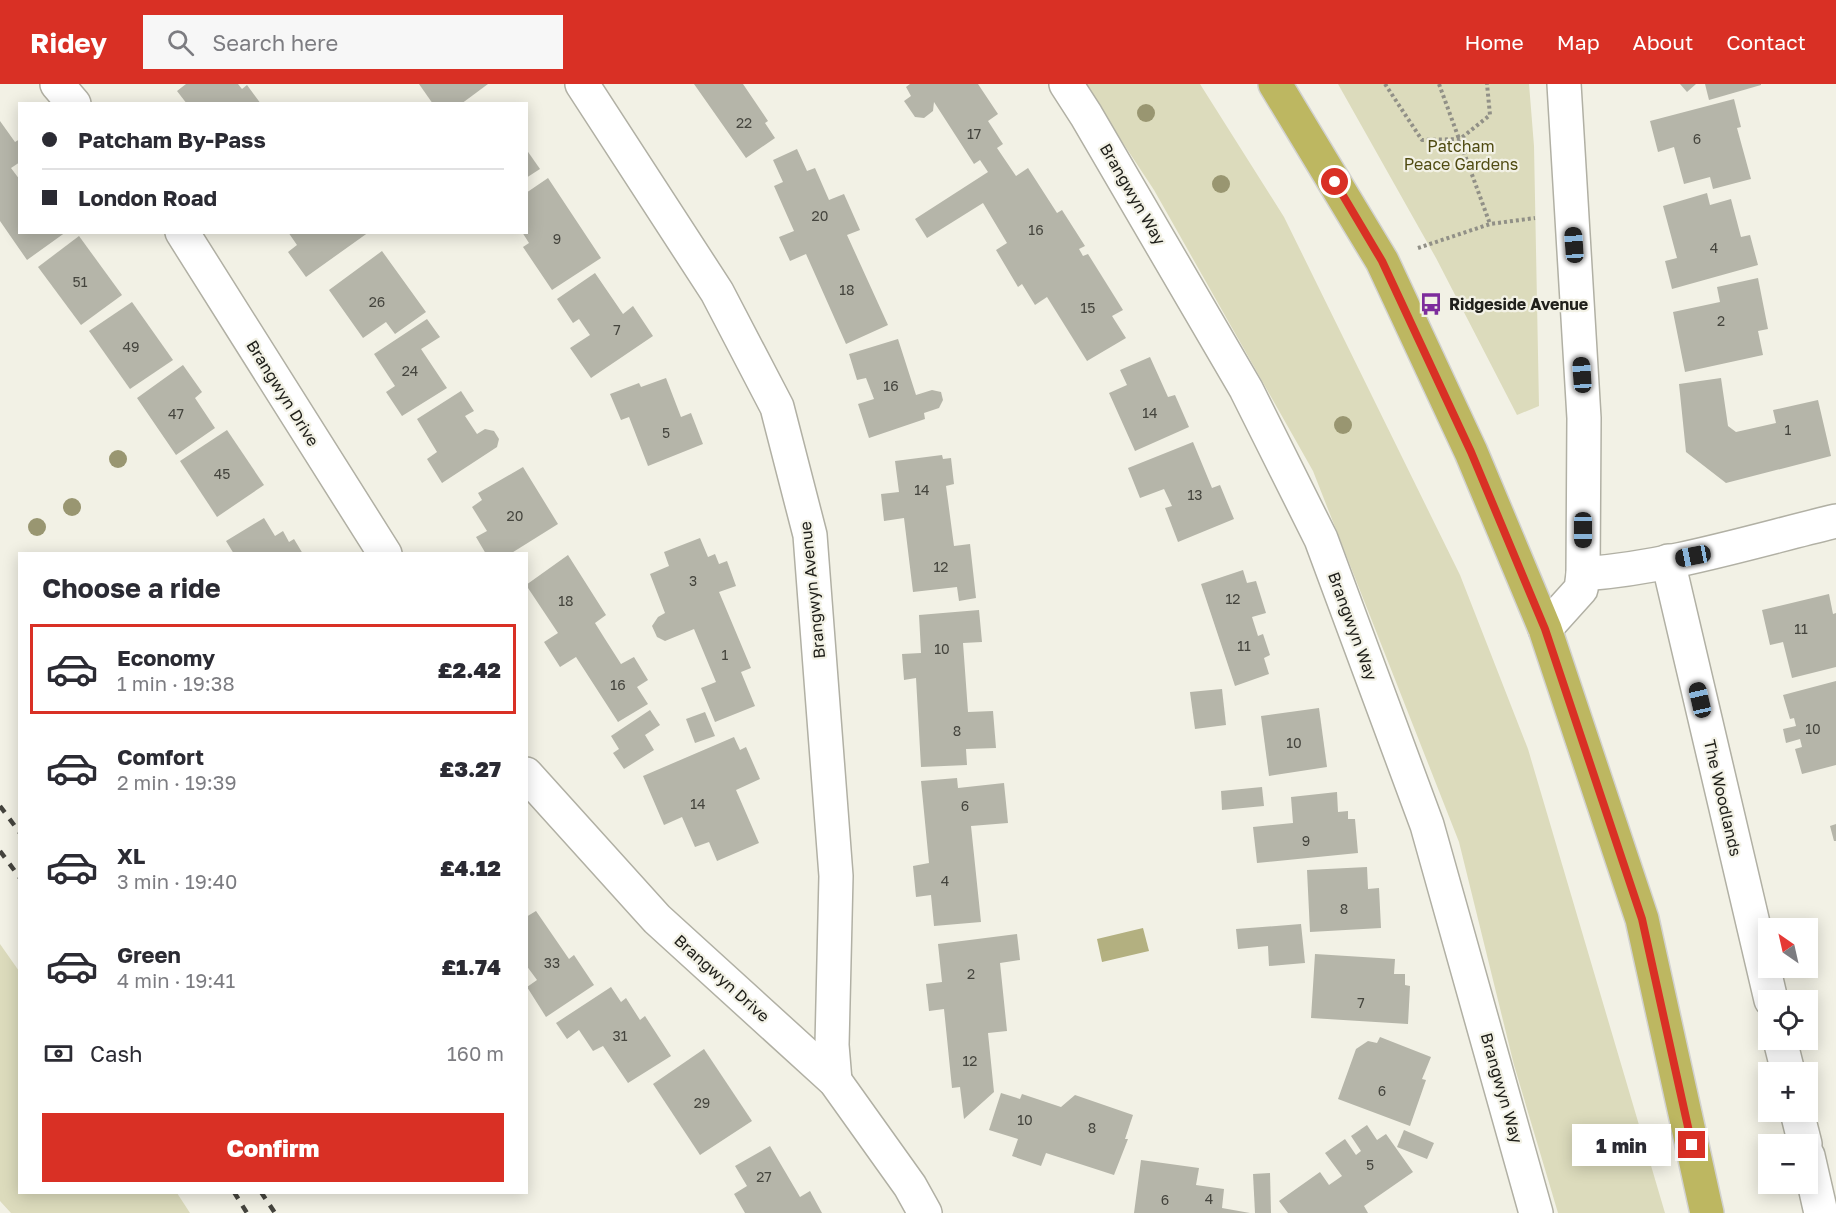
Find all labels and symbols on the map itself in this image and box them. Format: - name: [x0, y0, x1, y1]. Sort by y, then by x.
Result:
- house number: 22: [736, 114, 752, 131]
- house number: 17: [967, 125, 981, 142]
- house number: 6: [1693, 130, 1701, 147]
- park label: Patcham Peace Gardens: [1404, 136, 1518, 174]
- street label: Brangwyn Way: [1096, 140, 1170, 248]
- route start: [1321, 168, 1348, 195]
- house number: 20: [812, 207, 828, 224]
- house number: 16: [1028, 221, 1044, 238]
- car: [1564, 226, 1584, 264]
- house number: 9: [553, 230, 561, 247]
- house number: 4: [1710, 239, 1718, 256]
- house number: 51: [73, 273, 88, 290]
- house number: 18: [839, 281, 855, 298]
- bus stop icon: Ridgeside Avenue: [1418, 291, 1444, 317]
- house number: 26: [369, 293, 385, 310]
- place label: Ridgeside Avenue: [1449, 294, 1588, 314]
- house number: 15: [1081, 299, 1095, 316]
- house number: 2: [1717, 312, 1725, 329]
- house number: 7: [613, 321, 621, 338]
- street label: Brangwyn Drive: [242, 336, 324, 450]
- house number: 49: [122, 338, 140, 355]
- car: [1572, 356, 1592, 394]
- house number: 24: [402, 362, 418, 379]
- house number: 16: [883, 377, 899, 394]
- house number: 14: [1142, 404, 1158, 421]
- house number: 47: [168, 405, 184, 422]
- house number: 1: [1785, 421, 1792, 438]
- house number: 5: [662, 424, 670, 441]
- house number: 45: [214, 465, 230, 482]
- house number: 14: [914, 481, 930, 498]
- house number: 13: [1188, 486, 1202, 503]
- house number: 20: [507, 507, 523, 524]
- car: [1574, 512, 1592, 548]
- street label: Brangwyn Avenue: [795, 520, 829, 660]
- car: [1674, 544, 1712, 568]
- house number: 12: [934, 558, 948, 575]
- street label: Brangwyn Way: [1324, 569, 1382, 683]
- house number: 3: [689, 572, 697, 589]
- house number: 12: [1226, 590, 1240, 607]
- house number: 18: [558, 592, 574, 609]
- house number: 11: [1794, 620, 1808, 637]
- house number: 11: [1237, 637, 1251, 654]
- house number: 10: [934, 640, 950, 657]
- house number: 1: [722, 646, 729, 663]
- house number: 16: [610, 676, 626, 693]
- car: [1687, 680, 1713, 720]
- house number: 10: [1805, 720, 1821, 737]
- house number: 8: [953, 722, 961, 739]
- house number: 10: [1286, 734, 1302, 751]
- street label: The Woodlands: [1700, 738, 1746, 858]
- house number: 14: [690, 795, 706, 812]
- house number: 6: [961, 797, 969, 814]
- house number: 9: [1302, 832, 1310, 849]
- house number: 4: [941, 872, 949, 889]
- house number: 8: [1340, 900, 1348, 917]
- north arrow: [1758, 918, 1818, 978]
- street label: Brangwyn Drive: [670, 930, 774, 1026]
- house number: 33: [544, 954, 560, 971]
- house number: 2: [967, 965, 975, 982]
- house number: 7: [1357, 994, 1365, 1011]
- house number: 31: [613, 1027, 628, 1044]
- street label: Brangwyn Way: [1477, 1030, 1527, 1146]
- house number: 12: [963, 1052, 977, 1069]
- house number: 6: [1378, 1082, 1386, 1099]
- house number: 29: [694, 1094, 710, 1111]
- house number: 10: [1017, 1111, 1033, 1128]
- house number: 8: [1088, 1119, 1096, 1136]
- callout: 1 min: [1572, 1124, 1671, 1166]
- route end: [1678, 1131, 1705, 1158]
- house number: 5: [1366, 1156, 1374, 1173]
- house number: 27: [756, 1168, 772, 1185]
- house number: 4: [1205, 1190, 1213, 1207]
- house number: 6: [1161, 1191, 1169, 1208]

